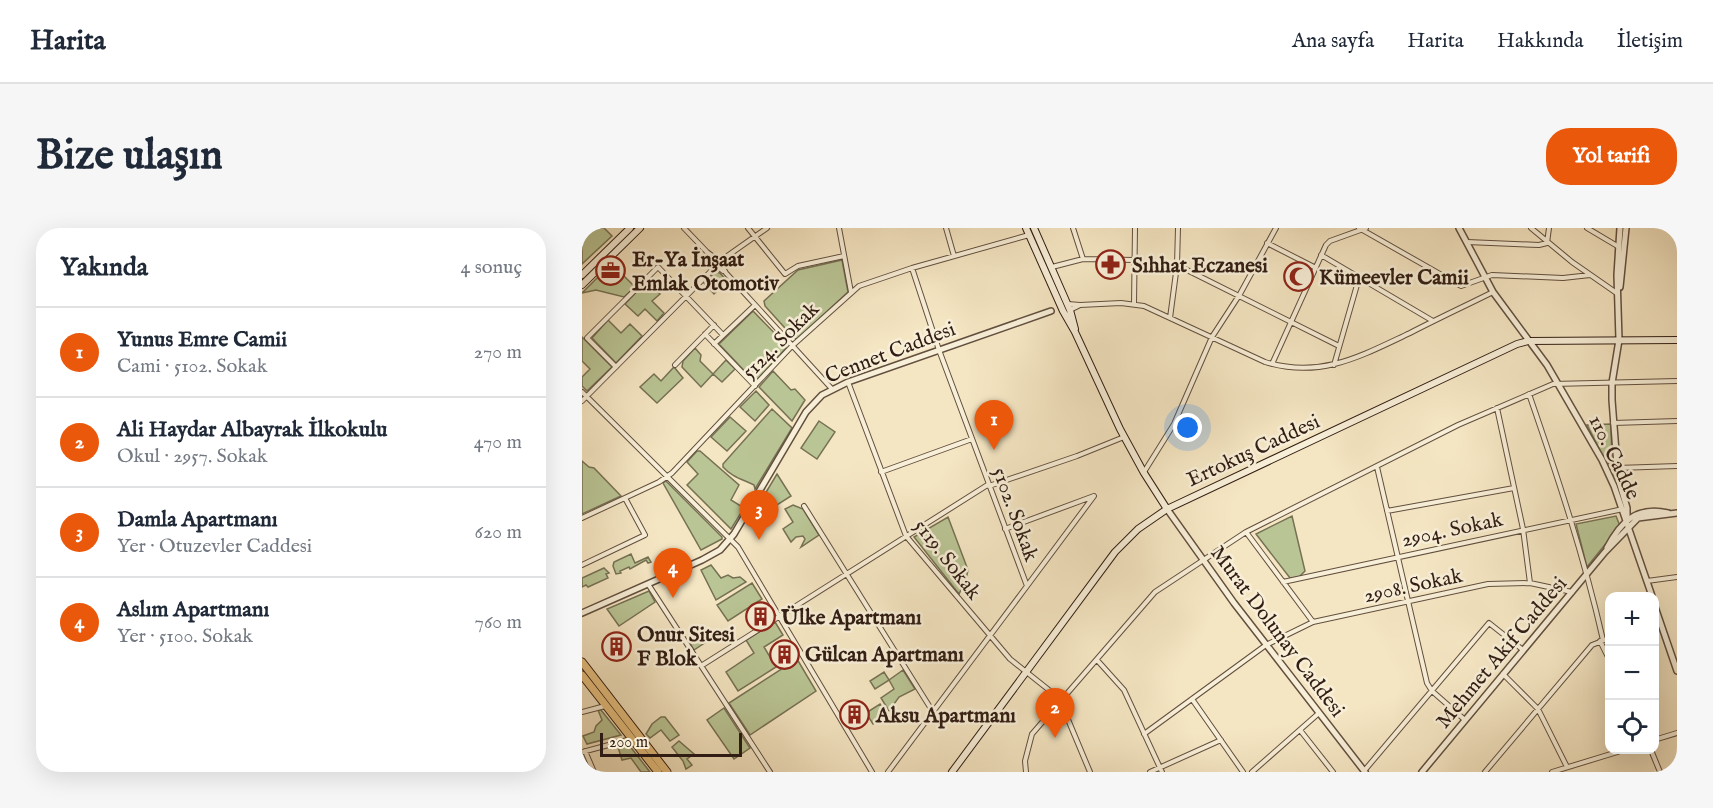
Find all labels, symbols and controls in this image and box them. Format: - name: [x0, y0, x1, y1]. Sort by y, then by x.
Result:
- text: Harita: [30, 24, 106, 59]
- text: Ana sayfa: [1292, 28, 1374, 55]
- text: Harita: [1407, 28, 1464, 55]
- text: Hakkında: [1497, 28, 1584, 55]
- text: İletişim: [1617, 28, 1683, 55]
- button: Yol tarifi: [1546, 128, 1677, 185]
- text: Bize ulaşın: [36, 130, 223, 183]
- place label: Er-Ya İnşaat Emlak Otomotiv: [632, 246, 780, 298]
- pharmacy icon: Sıhhat Eczanesi: [1095, 249, 1127, 281]
- text: Yakında: [60, 251, 148, 284]
- place label: Sıhhat Eczanesi: [1132, 253, 1268, 280]
- text: 4 sonuç: [461, 255, 522, 280]
- office icon: Er-Ya İnşaat Emlak Otomotiv: [595, 255, 627, 287]
- mosque icon: Kümeevler Camii: [1282, 261, 1314, 293]
- place label: Kümeevler Camii: [1319, 265, 1469, 292]
- street label: 5124. Sokak: [737, 296, 826, 385]
- street label: Cennet Caddesi: [821, 316, 960, 391]
- text: Yunus Emre Camii: [117, 326, 287, 354]
- text: 1: [76, 340, 83, 365]
- text: 270 m: [474, 340, 522, 365]
- text: Cami · 5102. Sokak: [117, 354, 267, 379]
- pin: 1: [974, 400, 1014, 450]
- street label: Ertokuş Caddesi: [1183, 409, 1325, 494]
- street label: 110. Cadde: [1582, 411, 1646, 505]
- your location: [1173, 413, 1202, 442]
- text: Ali Haydar Albayrak İlkokulu: [117, 416, 388, 444]
- text: 2: [75, 430, 84, 455]
- text: 470 m: [474, 430, 522, 455]
- text: Okul · 2957. Sokak: [117, 444, 268, 469]
- street label: 5102. Sokak: [985, 464, 1044, 566]
- pin: 3: [740, 490, 778, 540]
- text: Damla Apartmanı: [117, 506, 278, 534]
- street label: 2904. Sokak: [1399, 506, 1506, 554]
- street label: 5119. Sokak: [907, 514, 987, 606]
- text: 3: [76, 520, 83, 545]
- text: 620 m: [475, 520, 522, 545]
- text: Yer · Otuzevler Caddesi: [117, 534, 312, 559]
- street label: Murat Dolunay Caddesi: [1204, 541, 1350, 723]
- pin: 4: [654, 548, 692, 598]
- street label: 2908. Sokak: [1361, 563, 1466, 610]
- street label: Mehmet Akif Caddesi: [1431, 571, 1574, 735]
- map controls: [1605, 592, 1659, 754]
- button: +: [1605, 592, 1659, 646]
- text: Aslım Apartmanı: [117, 596, 269, 624]
- building icon: Ülke Apartmanı: [744, 601, 776, 633]
- place label: Ülke Apartmanı: [780, 605, 922, 632]
- text: 4: [75, 610, 84, 635]
- text: 760 m: [475, 610, 522, 635]
- place label: Onur Sitesi F Blok: [637, 622, 735, 673]
- text: Yer · 5100. Sokak: [117, 624, 253, 649]
- building icon: Onur Sitesi F Blok: [600, 630, 632, 662]
- building icon: Gülcan Apartmanı: [768, 638, 800, 670]
- place label: Gülcan Apartmanı: [805, 642, 964, 669]
- button: −: [1605, 646, 1659, 700]
- pin: 2: [1036, 688, 1074, 738]
- building icon: Aksu Apartmanı: [839, 699, 871, 731]
- button: locate: [1605, 700, 1659, 754]
- place label: Aksu Apartmanı: [875, 703, 1016, 730]
- scale bar: [600, 730, 742, 758]
- text: 200 m: [609, 733, 648, 753]

